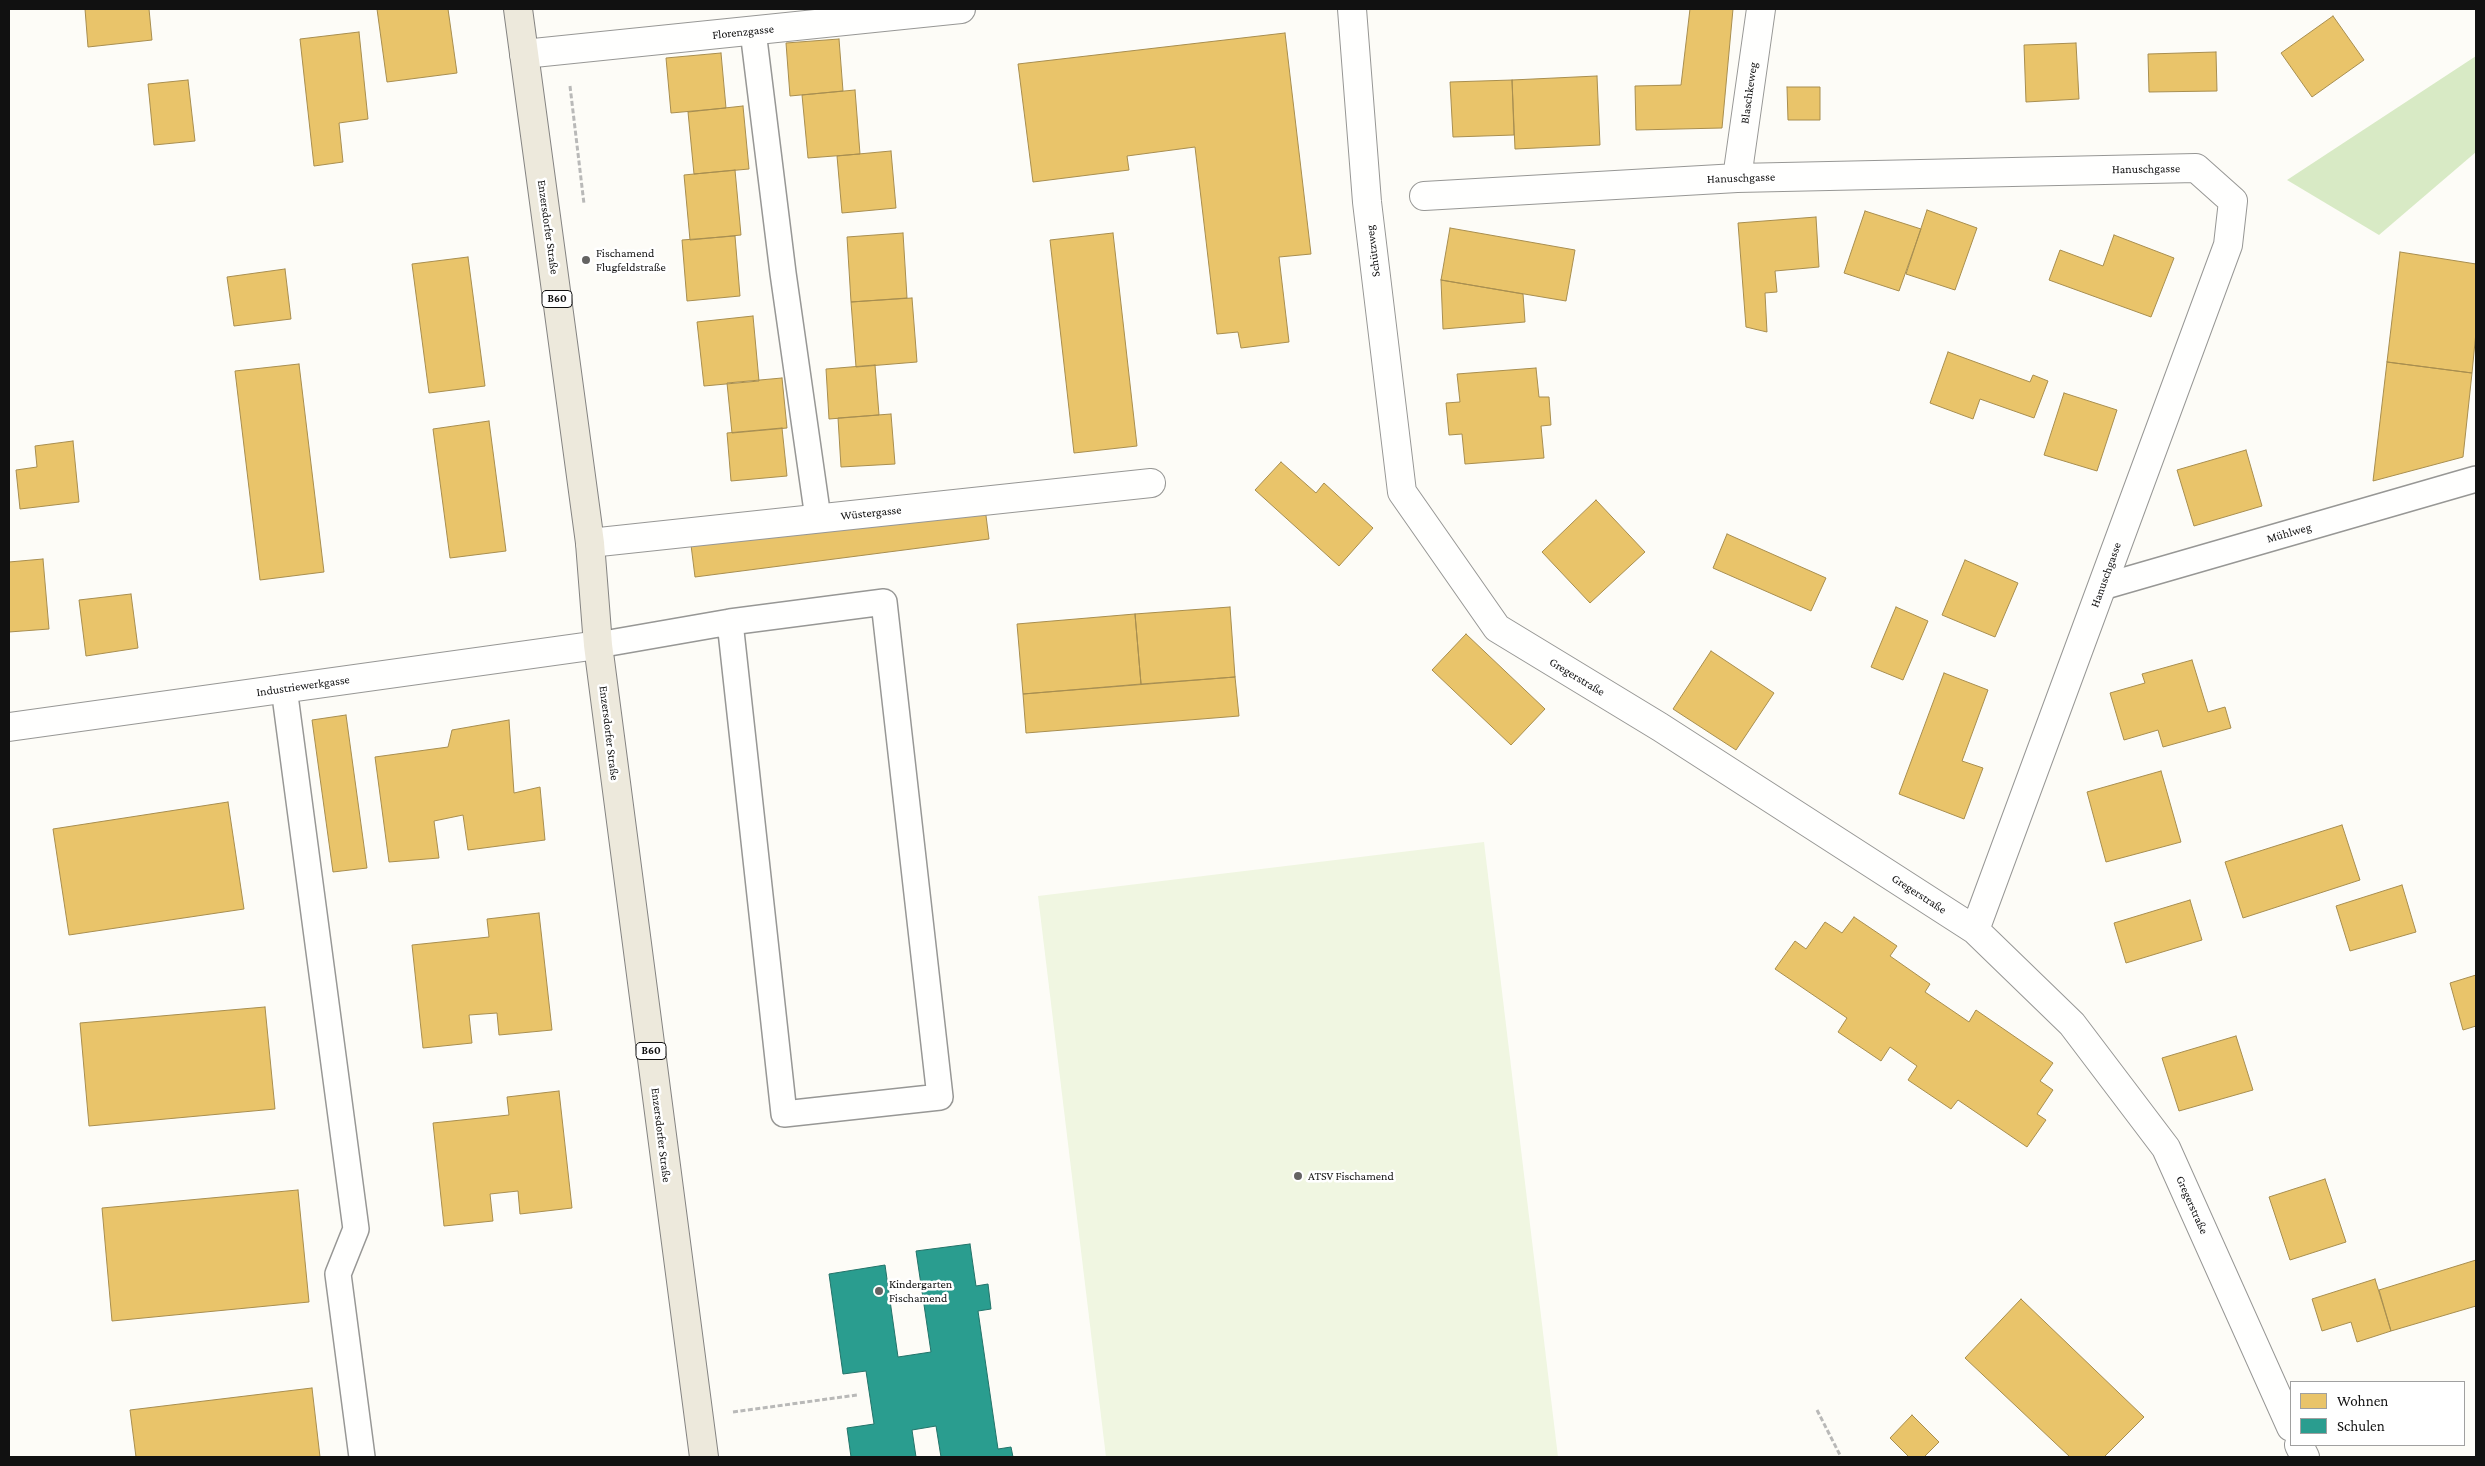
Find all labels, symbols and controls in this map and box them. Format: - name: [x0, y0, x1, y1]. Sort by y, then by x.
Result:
- street label: Florenzgasse: [711, 22, 775, 42]
- street label: Blaschkeweg: [1738, 61, 1760, 125]
- street label: Hanuschgasse: [2112, 161, 2180, 177]
- street label: Hanuschgasse: [1707, 170, 1775, 186]
- street label: Enzersdorfer Straße: [534, 179, 562, 275]
- street label: Schützweg: [1363, 224, 1383, 278]
- place label: Fischamend Flugfeldstraße: [596, 246, 666, 274]
- marker: Fischamend Flugfeldstraße: [580, 254, 592, 266]
- road number: B60: [542, 290, 572, 308]
- street label: Wüstergasse: [840, 503, 902, 523]
- street label: Mühlweg: [2265, 520, 2313, 546]
- street label: Hanuschgasse: [2088, 540, 2124, 610]
- street label: Gregerstraße: [1547, 655, 1607, 699]
- street label: Industriewerkgasse: [255, 672, 351, 700]
- street label: Enzersdorfer Straße: [596, 685, 622, 781]
- street label: Gregerstraße: [1889, 871, 1949, 917]
- road number: B60: [636, 1042, 666, 1060]
- street label: Enzersdorfer Straße: [648, 1087, 674, 1183]
- place label: ATSV Fischamend: [1308, 1169, 1394, 1183]
- marker: ATSV Fischamend: [1292, 1170, 1304, 1182]
- street label: Gregerstraße: [2173, 1174, 2211, 1236]
- place label: Kindergarten Fischamend: [889, 1277, 952, 1305]
- marker: Kindergarten Fischamend: [873, 1285, 885, 1297]
- legend: [2290, 1381, 2465, 1446]
- text: Wohnen: [2337, 1393, 2388, 1409]
- text: Schulen: [2337, 1418, 2385, 1434]

